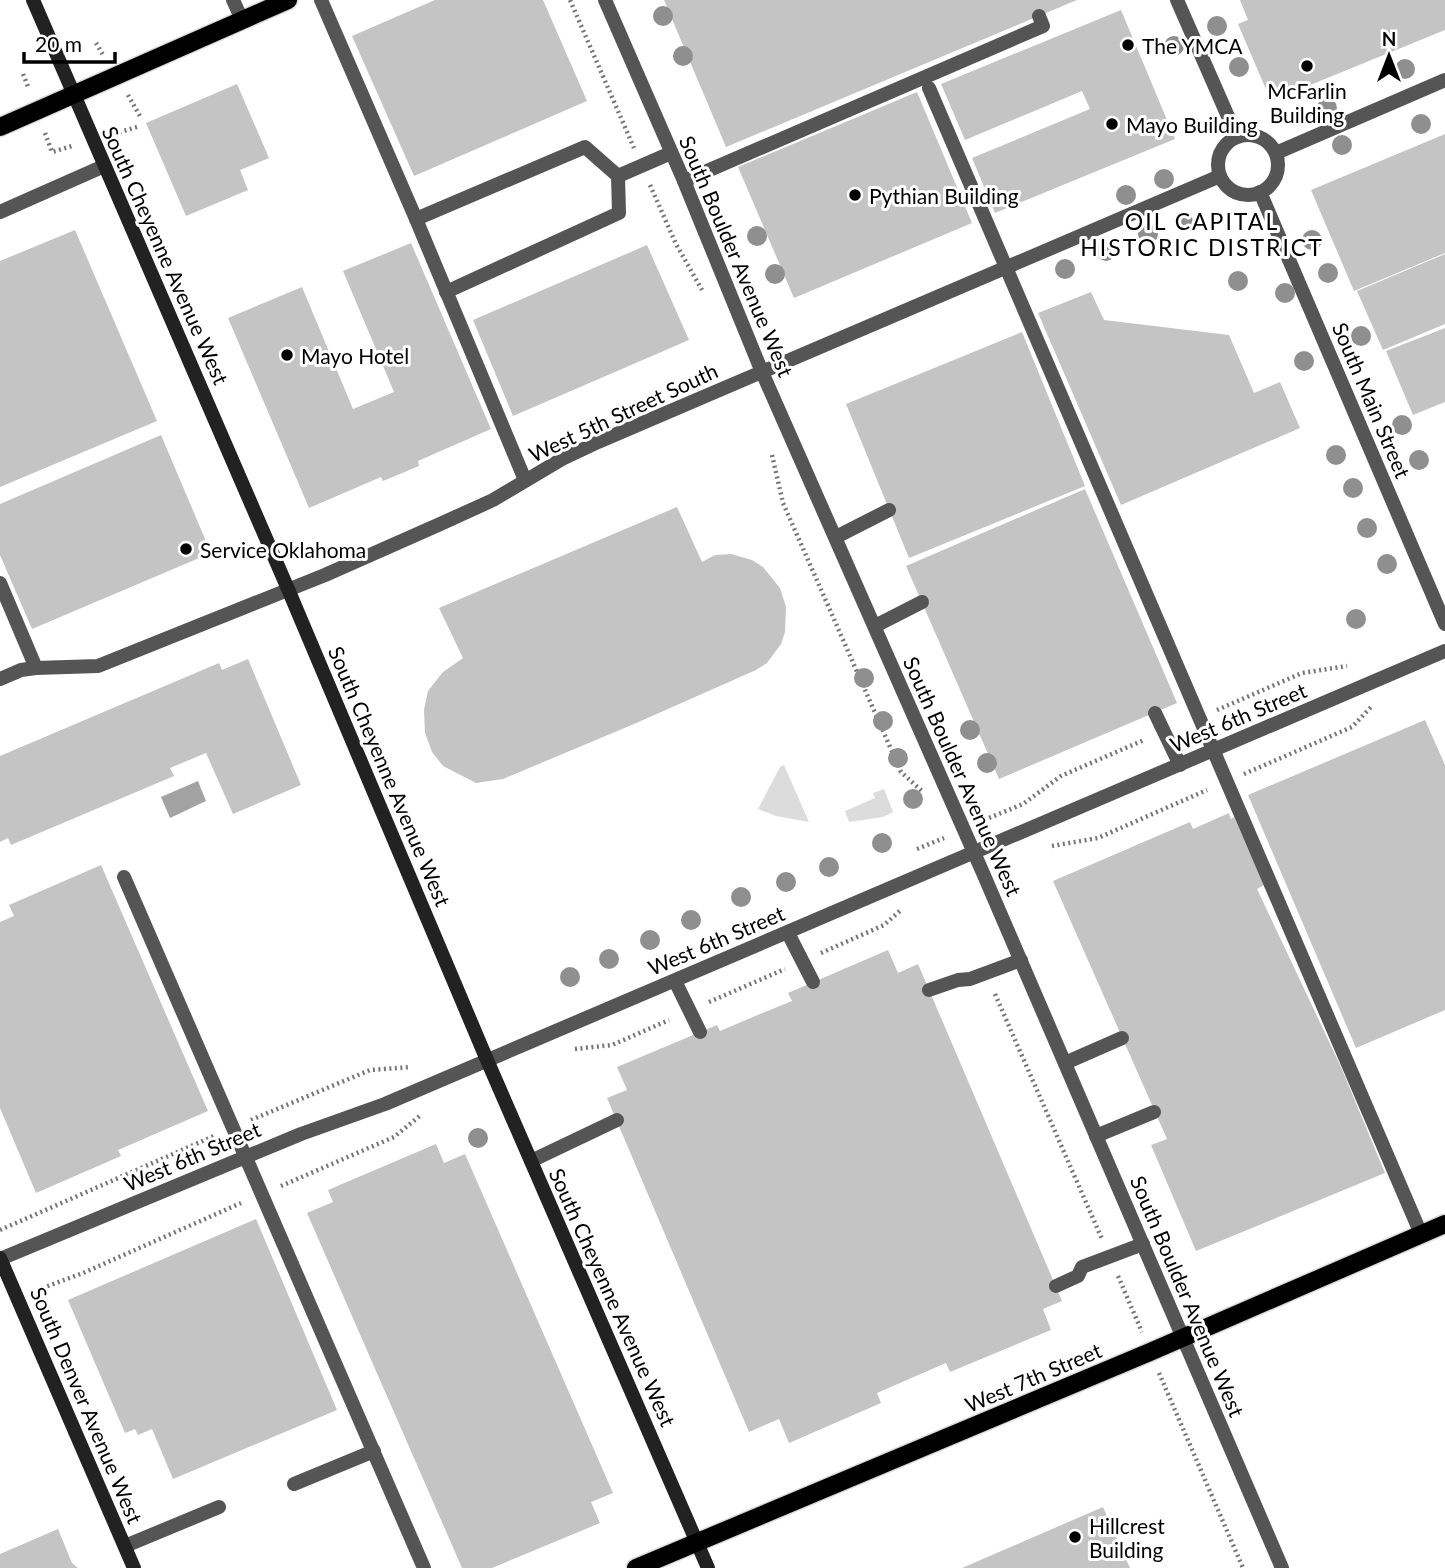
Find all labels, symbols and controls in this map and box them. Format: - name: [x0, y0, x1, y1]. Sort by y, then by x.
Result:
- scale bar: [24, 21, 116, 65]
- north arrow: [1354, 21, 1424, 91]
- text: N: [1382, 27, 1396, 50]
- text: 20 m: [35, 31, 82, 56]
- place label: The YMCA: [1142, 33, 1243, 58]
- marker: The YMCA: [1120, 37, 1136, 53]
- marker: McFarlin Building: [1299, 58, 1315, 74]
- place label: McFarlin Building: [1267, 78, 1347, 127]
- place label: Mayo Building: [1126, 112, 1258, 137]
- marker: Mayo Building: [1104, 116, 1120, 132]
- street label: South Cheyenne Avenue West: [98, 122, 235, 388]
- street label: South Boulder Avenue West: [675, 132, 799, 381]
- place label: Pythian Building: [869, 183, 1019, 208]
- marker: Pythian Building: [847, 187, 863, 203]
- district label: OIL CAPITAL HISTORIC DISTRICT: [1080, 207, 1324, 261]
- street label: South Main Street: [1328, 318, 1416, 482]
- place label: Mayo Hotel: [301, 343, 409, 368]
- marker: Mayo Hotel: [279, 347, 295, 363]
- street label: West 5th Street South: [525, 357, 721, 467]
- place label: Service Oklahoma: [200, 537, 366, 562]
- marker: Service Oklahoma: [178, 541, 194, 557]
- street label: South Cheyenne Avenue West: [324, 642, 456, 910]
- street label: South Boulder Avenue West: [899, 653, 1027, 900]
- street label: West 6th Street: [1166, 677, 1310, 757]
- street label: West 6th Street: [644, 900, 788, 980]
- street label: West 6th Street: [120, 1116, 264, 1196]
- street label: South Cheyenne Avenue West: [545, 1164, 682, 1430]
- street label: South Boulder Avenue West: [1126, 1172, 1250, 1421]
- street label: South Denver Avenue West: [26, 1283, 148, 1527]
- street label: West 7th Street: [961, 1337, 1105, 1417]
- place label: Hillcrest Building: [1089, 1513, 1165, 1562]
- marker: Hillcrest Building: [1067, 1529, 1083, 1545]

